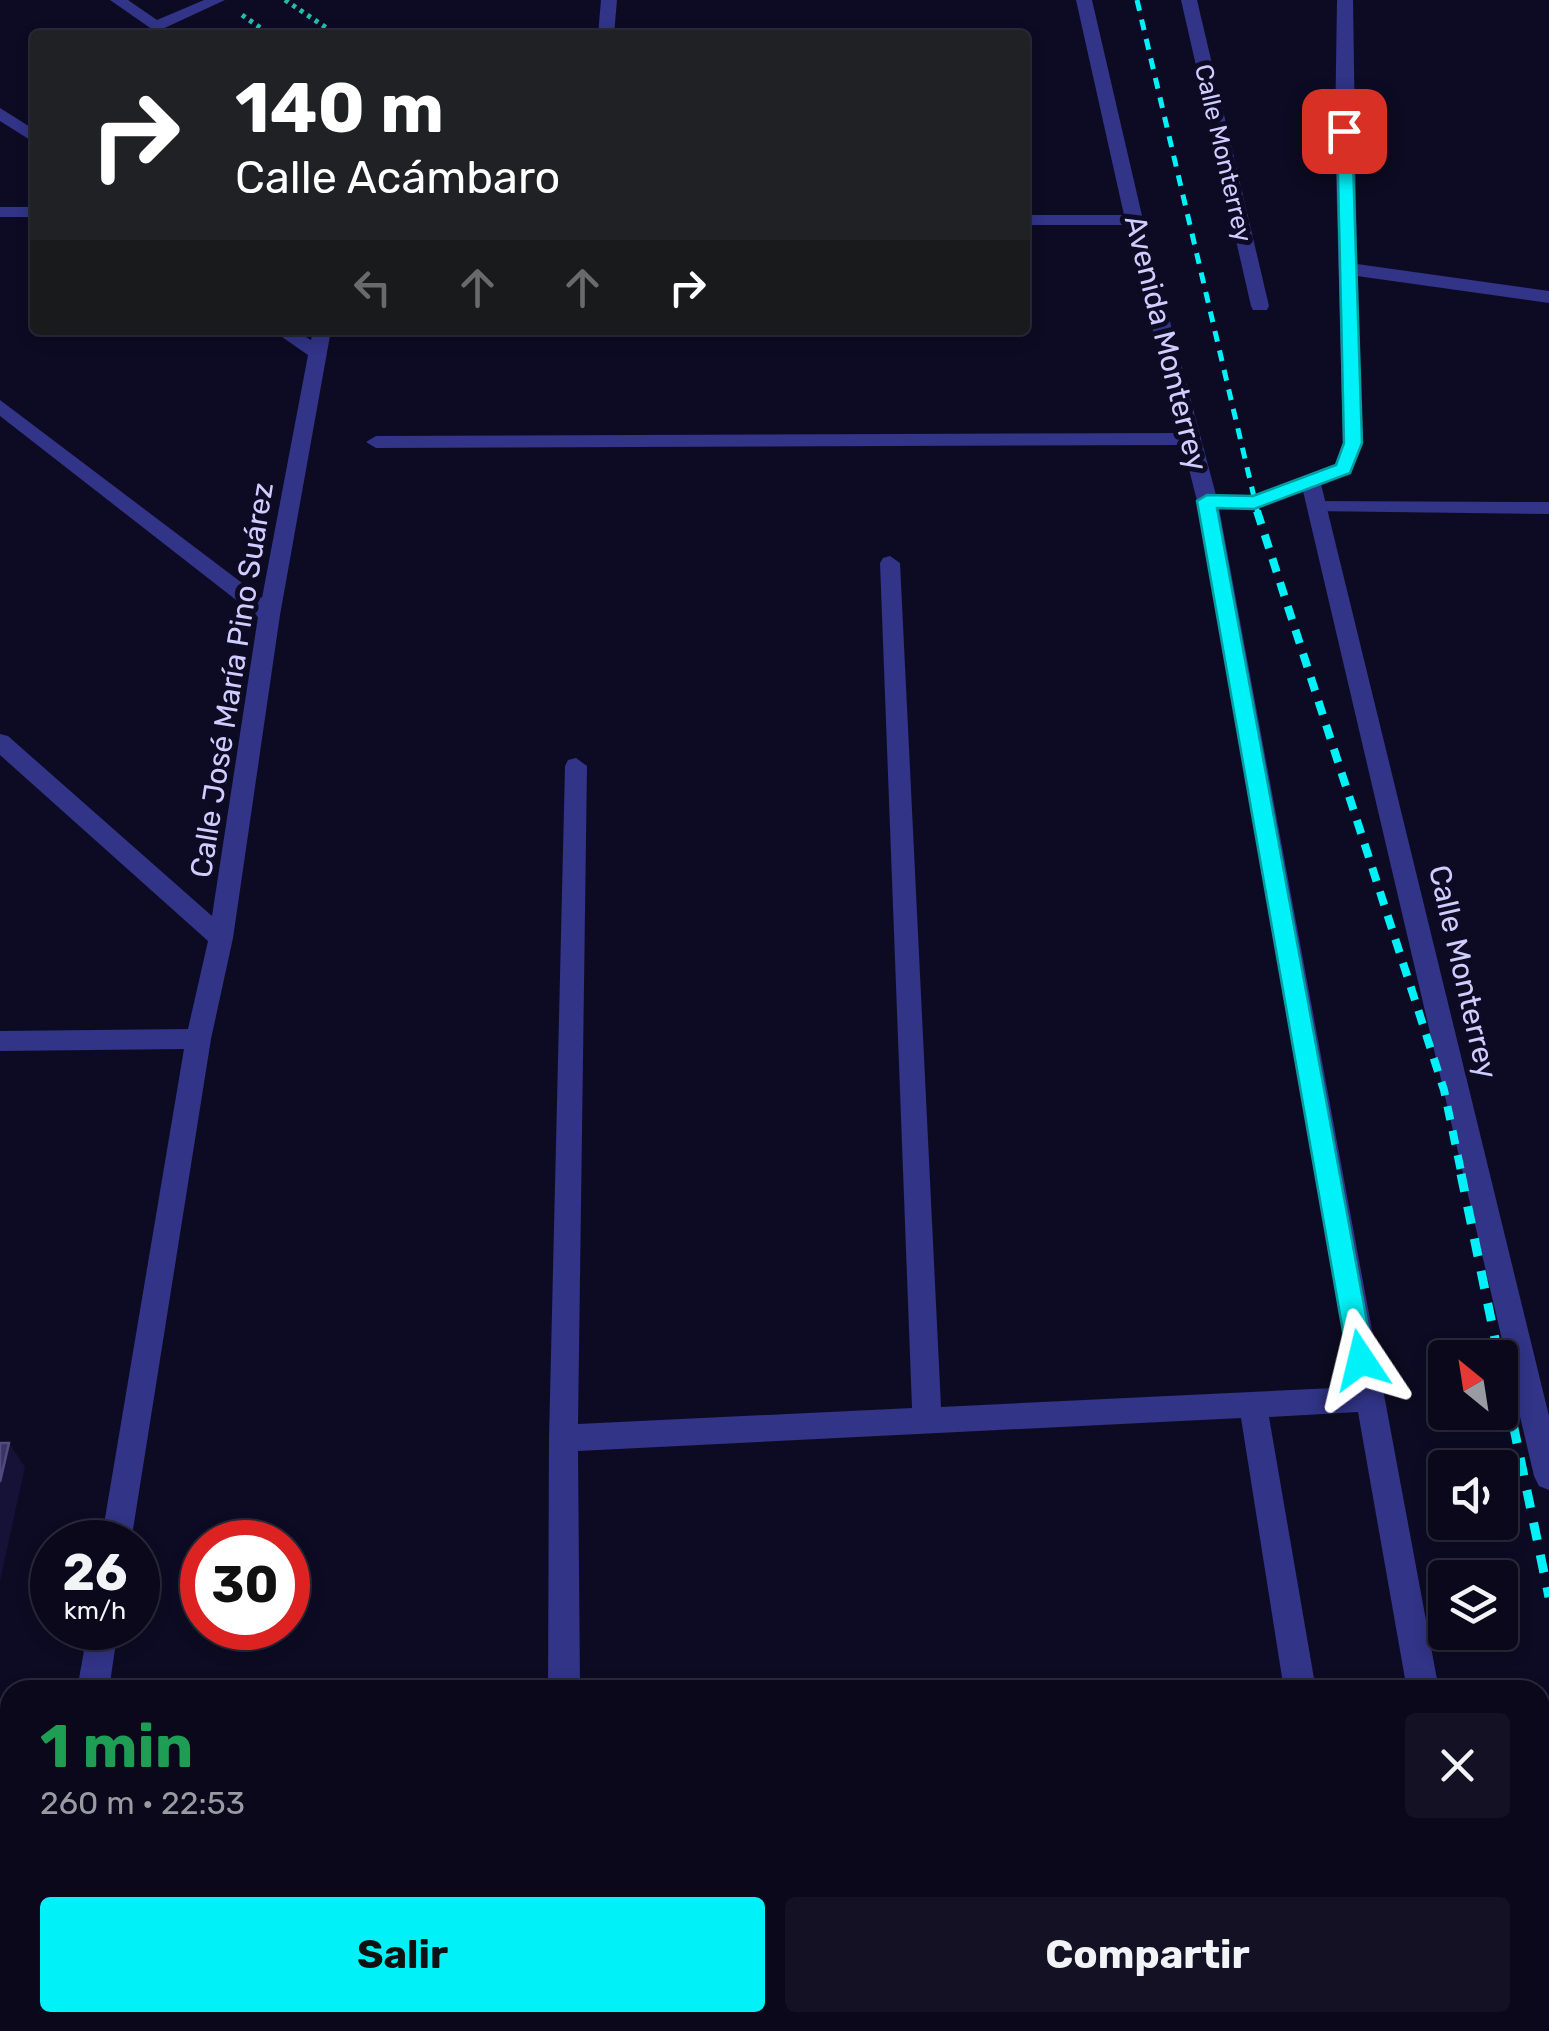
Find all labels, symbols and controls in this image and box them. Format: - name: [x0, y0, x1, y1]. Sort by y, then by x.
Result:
- street label: Calle Monterrey: [1189, 61, 1258, 245]
- text: 140 m: [235, 67, 444, 150]
- icon: right: [70, 70, 200, 200]
- pin: [1302, 89, 1387, 174]
- icon: arrive: [1317, 104, 1372, 159]
- text: Calle Acámbaro: [235, 151, 560, 204]
- street label: Avenida Monterrey: [1117, 212, 1215, 474]
- icon: left: [345, 260, 400, 315]
- icon: ahead: [450, 260, 505, 315]
- icon: ahead: [555, 260, 610, 315]
- icon: right: [660, 260, 715, 315]
- street label: Calle José María Pino Suárez: [183, 480, 281, 880]
- street label: Calle Monterrey: [1421, 862, 1505, 1082]
- position arrow: [1309, 1308, 1413, 1412]
- north arrow: [1428, 1340, 1518, 1430]
- map controls: [1428, 1340, 1518, 1650]
- button: sound: [1428, 1450, 1518, 1540]
- speed limit sign: 30: [180, 1520, 310, 1650]
- text: 26: [62, 1543, 128, 1603]
- button: layers: [1428, 1560, 1518, 1650]
- text: km/h: [64, 1596, 126, 1625]
- text: 1 min: [40, 1711, 193, 1782]
- button: close: [1405, 1713, 1510, 1818]
- text: 260 m · 22:53: [40, 1784, 245, 1822]
- button: Salir: [40, 1897, 765, 2012]
- button: Compartir: [785, 1897, 1510, 2012]

